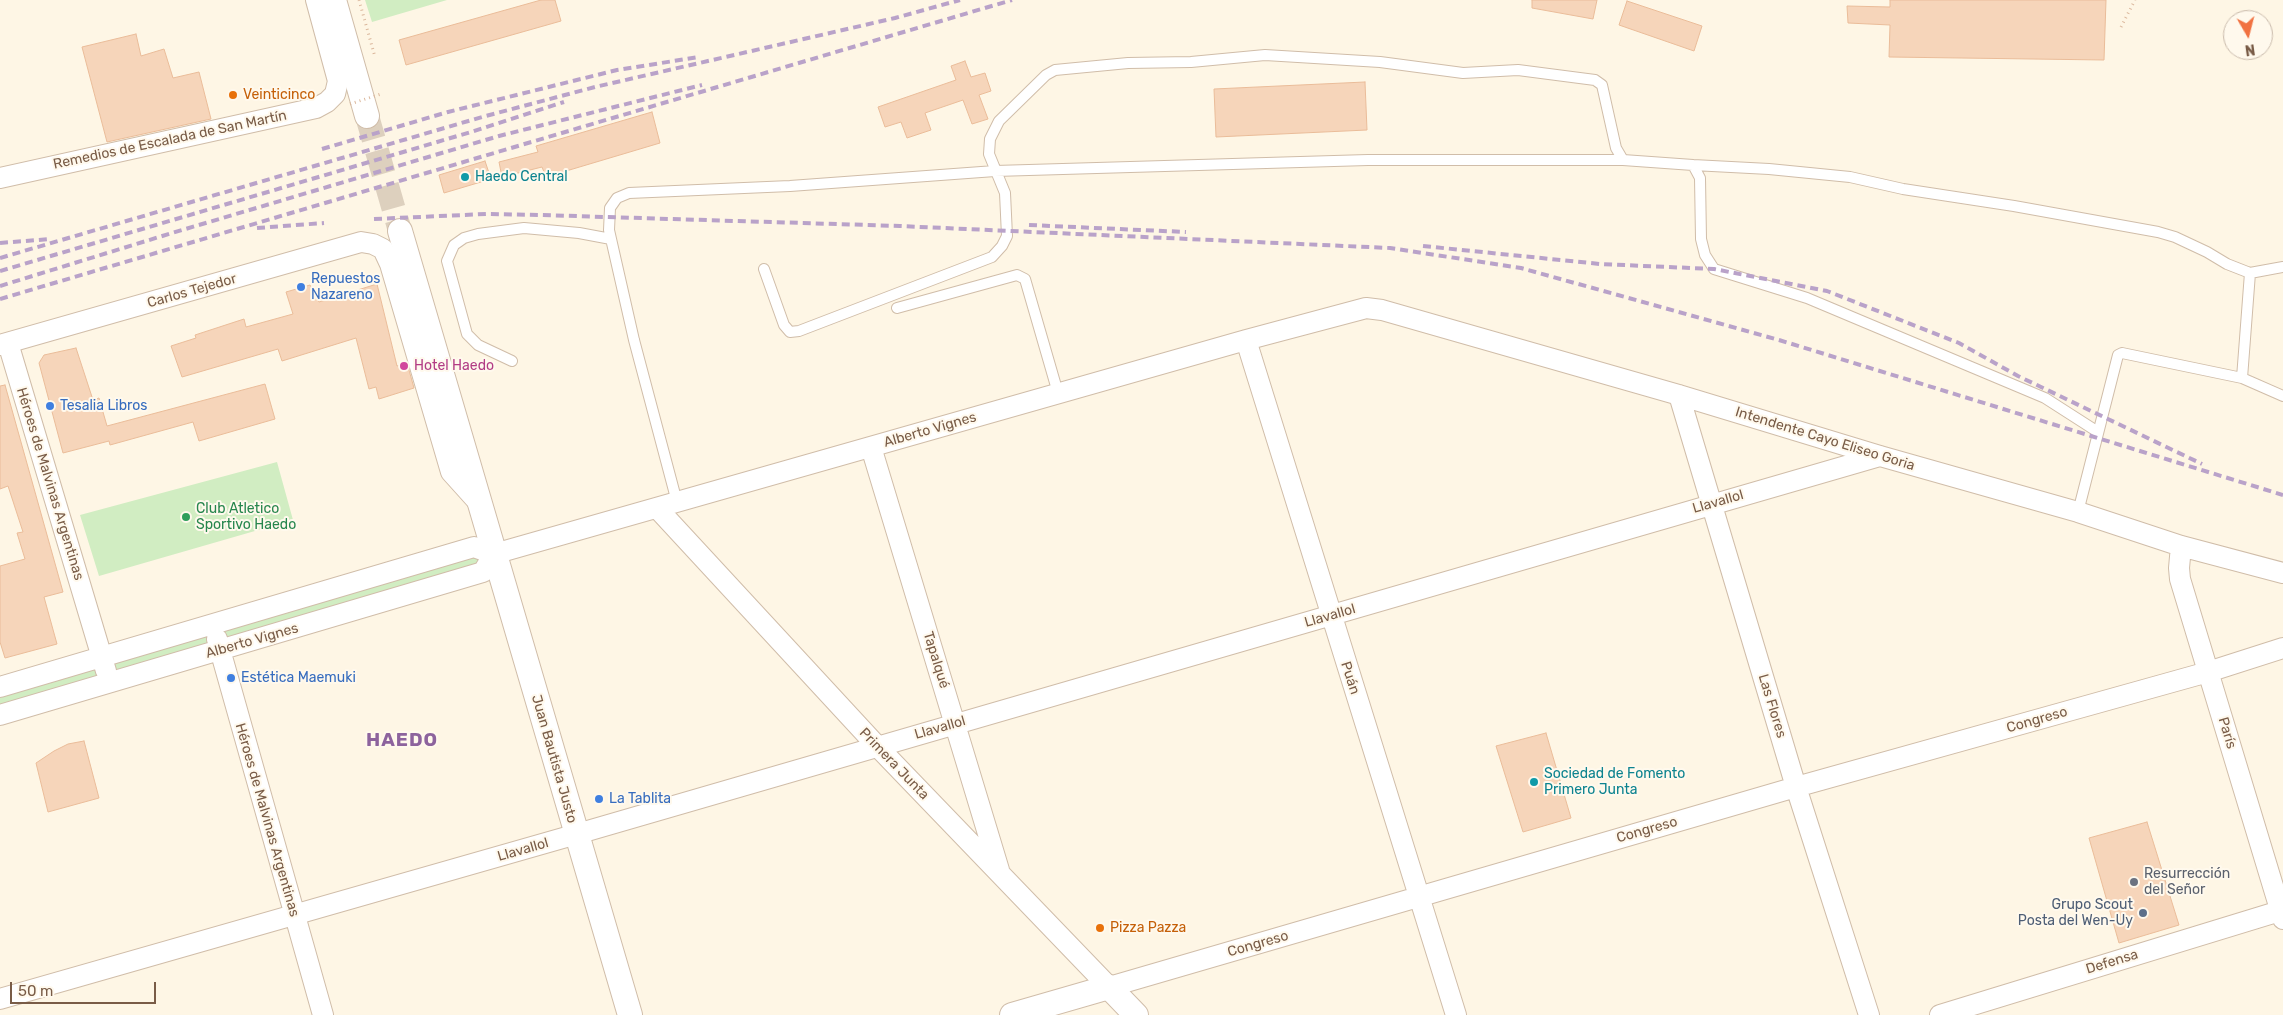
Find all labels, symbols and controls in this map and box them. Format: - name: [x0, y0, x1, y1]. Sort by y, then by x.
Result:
- north arrow: [2223, 10, 2273, 60]
- text: N: [2244, 40, 2256, 58]
- place label: Veinticinco: [243, 87, 315, 103]
- marker: Veinticinco: [227, 89, 239, 101]
- street label: Remedios de Escalada de San Martín: [52, 107, 288, 173]
- place label: Haedo Central: [475, 169, 568, 185]
- marker: Haedo Central: [459, 171, 471, 183]
- street label: Carlos Tejedor: [145, 270, 239, 312]
- place label: Repuestos Nazareno: [311, 271, 380, 304]
- marker: Repuestos Nazareno: [295, 281, 307, 293]
- place label: Hotel Haedo: [414, 358, 494, 374]
- marker: Hotel Haedo: [398, 360, 410, 372]
- street label: Héroes de Malvinas Argentinas: [13, 386, 87, 582]
- place label: Tesalia Libros: [60, 398, 147, 414]
- marker: Tesalia Libros: [44, 400, 56, 412]
- street label: Intendente Cayo Eliseo Goria: [1733, 404, 1917, 474]
- street label: Alberto Vignes: [882, 409, 978, 451]
- street label: Llavallol: [1691, 487, 1745, 517]
- place label: Club Atletico Sportivo Haedo: [196, 501, 296, 534]
- marker: Club Atletico Sportivo Haedo: [180, 511, 192, 523]
- street label: Llavallol: [1303, 601, 1357, 631]
- street label: Alberto Vignes: [204, 620, 300, 662]
- street label: Tapalqué: [919, 630, 953, 690]
- street label: Puán: [1337, 659, 1363, 697]
- place label: Estética Maemuki: [241, 670, 356, 686]
- marker: Estética Maemuki: [225, 672, 237, 684]
- street label: Las Flores: [1754, 672, 1790, 740]
- street label: Juan Bautista Justo: [528, 693, 580, 825]
- street label: Congreso: [2005, 703, 2069, 737]
- street label: Llavallol: [913, 713, 967, 743]
- street label: París: [2214, 715, 2240, 751]
- street label: Héroes de Malvinas Argentinas: [231, 721, 303, 919]
- street label: Primera Junta: [856, 725, 932, 803]
- district label: HAEDO: [365, 730, 439, 752]
- place label: Sociedad de Fomento Primero Junta: [1544, 766, 1685, 799]
- marker: Sociedad de Fomento Primero Junta: [1528, 776, 1540, 788]
- place label: La Tablita: [609, 791, 671, 807]
- marker: La Tablita: [593, 793, 605, 805]
- street label: Congreso: [1615, 813, 1679, 847]
- street label: Llavallol: [496, 835, 550, 865]
- place label: Resurrección del Señor: [2144, 866, 2230, 899]
- marker: Resurrección del Señor: [2128, 876, 2140, 888]
- place label: Grupo Scout Posta del Wen-Uy: [2018, 897, 2133, 930]
- marker: Grupo Scout Posta del Wen-Uy: [2137, 907, 2149, 919]
- place label: Pizza Pazza: [1110, 920, 1186, 936]
- marker: Pizza Pazza: [1094, 922, 1106, 934]
- street label: Congreso: [1226, 927, 1290, 961]
- street label: Defensa: [2084, 946, 2140, 978]
- scale bar: [12, 972, 159, 1004]
- text: 50 m: [18, 982, 53, 1000]

